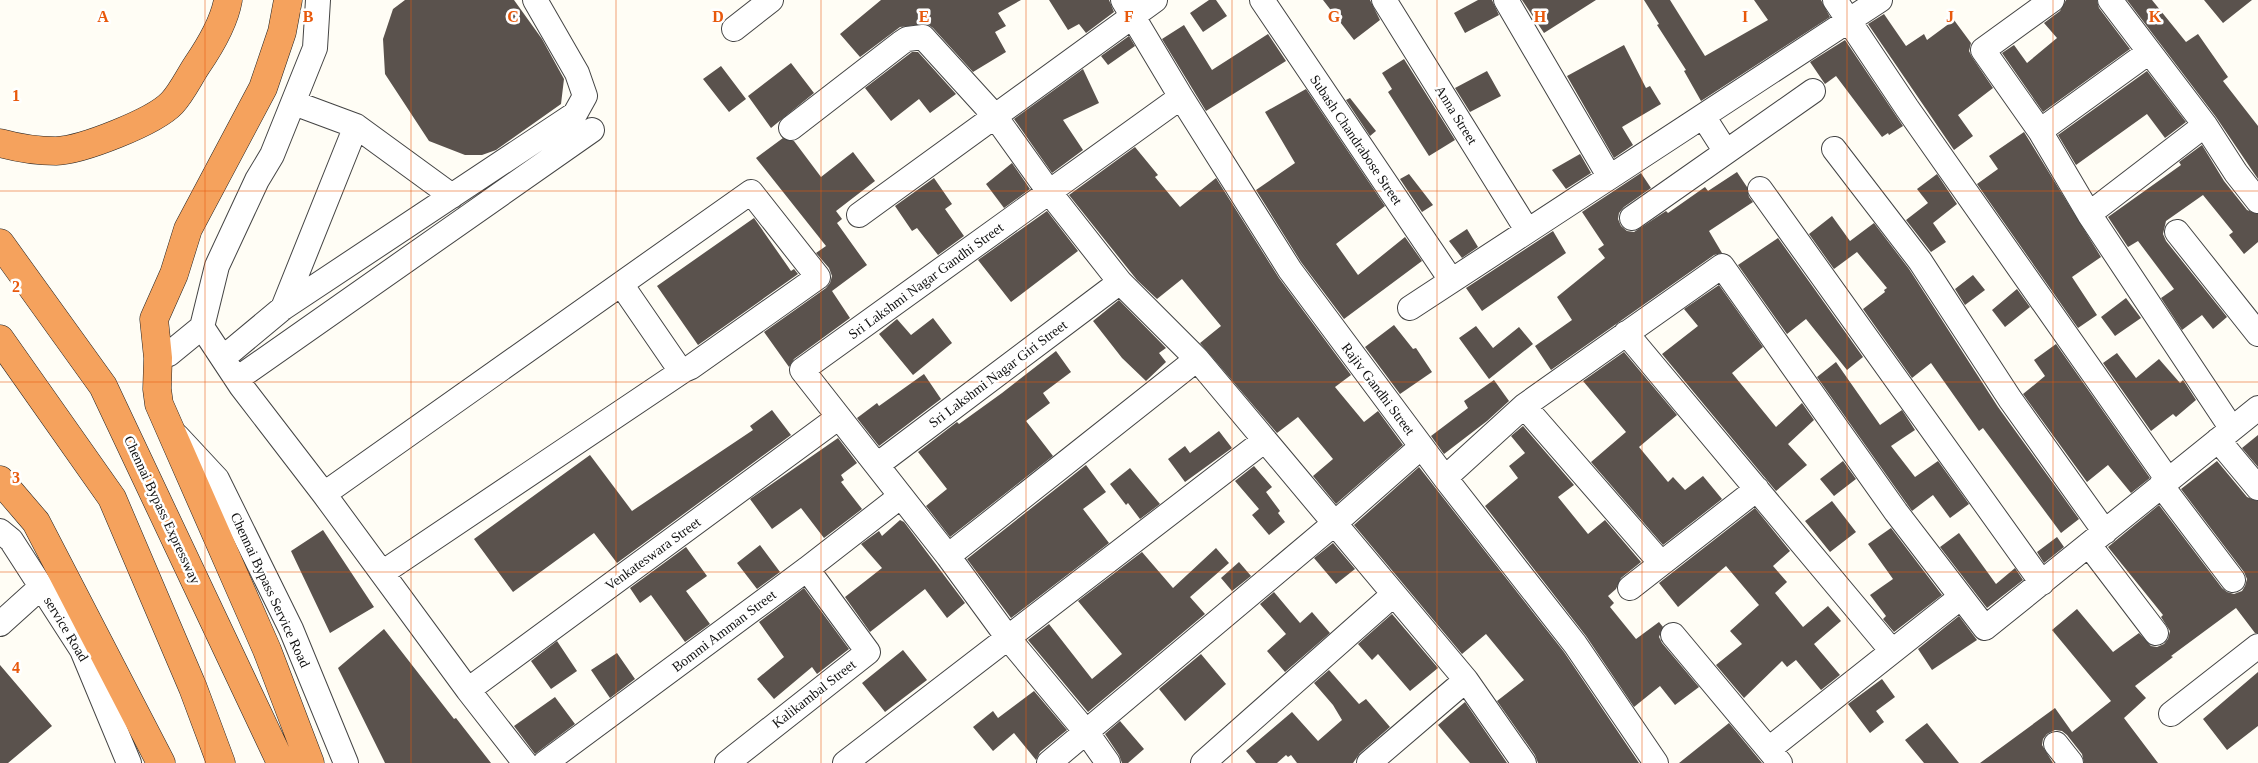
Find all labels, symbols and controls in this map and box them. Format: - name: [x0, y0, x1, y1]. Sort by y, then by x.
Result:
- text: A: [97, 8, 109, 25]
- text: B: [303, 8, 314, 25]
- text: C: [507, 8, 519, 25]
- text: D: [712, 8, 724, 25]
- text: E: [919, 8, 929, 25]
- text: F: [1124, 8, 1134, 25]
- text: G: [1328, 8, 1341, 25]
- text: H: [1534, 8, 1547, 25]
- text: I: [1742, 8, 1748, 25]
- text: J: [1946, 8, 1954, 25]
- text: K: [2149, 8, 2162, 25]
- street label: Subash Chandrabose Street: [1307, 72, 1405, 208]
- street label: Anna Street: [1432, 83, 1480, 147]
- text: 1: [12, 87, 20, 104]
- street label: Sri Lakshmi Nagar Gandhi Street: [846, 220, 1006, 342]
- text: 2: [12, 278, 20, 295]
- street label: Sri Lakshmi Nagar Giri Street: [926, 317, 1070, 431]
- street label: Rajiv Gandhi Street: [1339, 340, 1418, 438]
- street label: Chennai Bypass Expressway: [121, 434, 203, 586]
- text: 3: [12, 469, 20, 486]
- street label: Chennai Bypass Service Road: [227, 510, 313, 670]
- street label: Venkateswara Street: [603, 514, 704, 594]
- street label: Bommi Amman Street: [669, 587, 779, 675]
- street label: service Road: [41, 594, 91, 664]
- street label: Kalikambal Street: [769, 657, 859, 731]
- text: 4: [12, 659, 20, 676]

